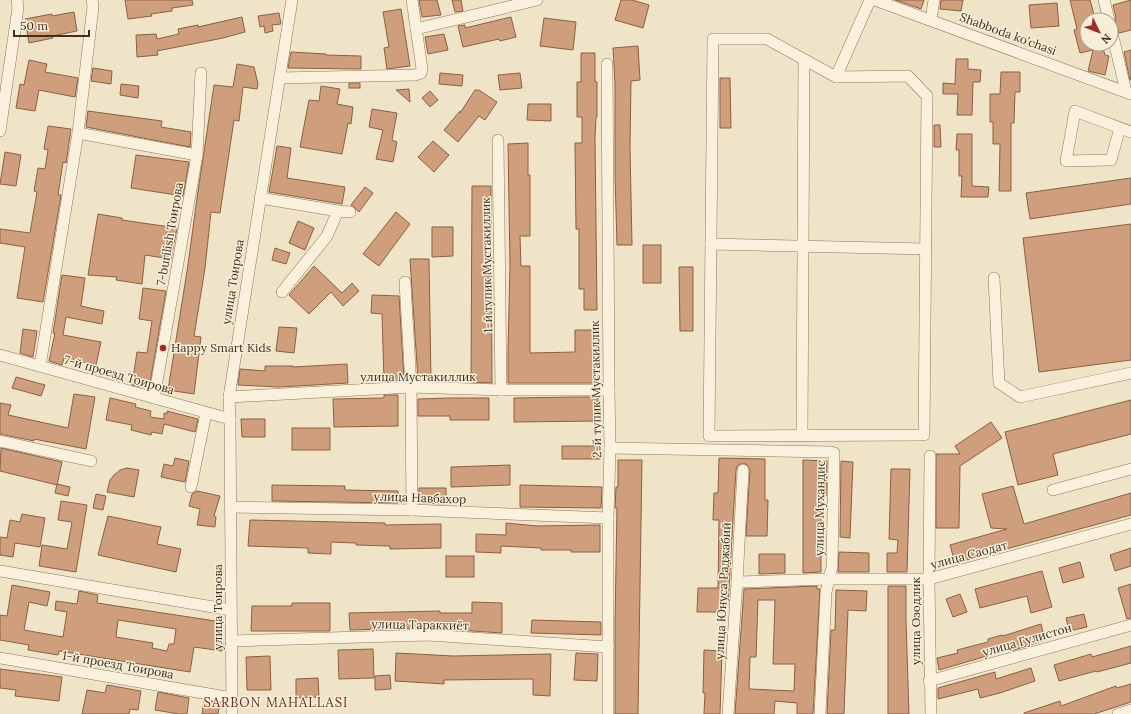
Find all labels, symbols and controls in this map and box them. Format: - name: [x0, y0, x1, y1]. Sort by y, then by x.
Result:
- street label: Shabboda ko'chasi: [958, 9, 1059, 58]
- scale bar: [14, 12, 89, 38]
- north arrow: [1079, 12, 1119, 52]
- text: 50 m: [20, 18, 48, 33]
- text: N: [1098, 31, 1114, 47]
- street label: 7-burilish Тоирова: [153, 181, 186, 287]
- street label: 1-й тупик Мустакиллик: [478, 197, 495, 333]
- street label: улица Тоирова: [218, 238, 247, 326]
- street label: 2-й тупик Мустакиллик: [587, 320, 604, 458]
- place label: Happy Smart Kids: [171, 340, 272, 355]
- marker: Happy Smart Kids: [158, 343, 168, 353]
- street label: 7-й проезд Тоирова: [62, 352, 176, 397]
- street label: улица Мустакиллик: [360, 369, 476, 384]
- street label: улица Мухандис: [811, 460, 828, 556]
- street label: улица Навбахор: [373, 488, 467, 507]
- street label: улица Юнуса Раджабий: [711, 522, 734, 660]
- street label: улица Саодат: [929, 537, 1009, 572]
- street label: улица Тоирова: [210, 564, 225, 650]
- street label: улица Озодлик: [908, 577, 923, 665]
- street label: улица Тараккиёт: [371, 616, 469, 633]
- street label: улица Гулистон: [981, 620, 1073, 659]
- street label: 1-й проезд Тоирова: [61, 647, 175, 682]
- district label: SARBON MAHALLASI: [204, 694, 348, 711]

